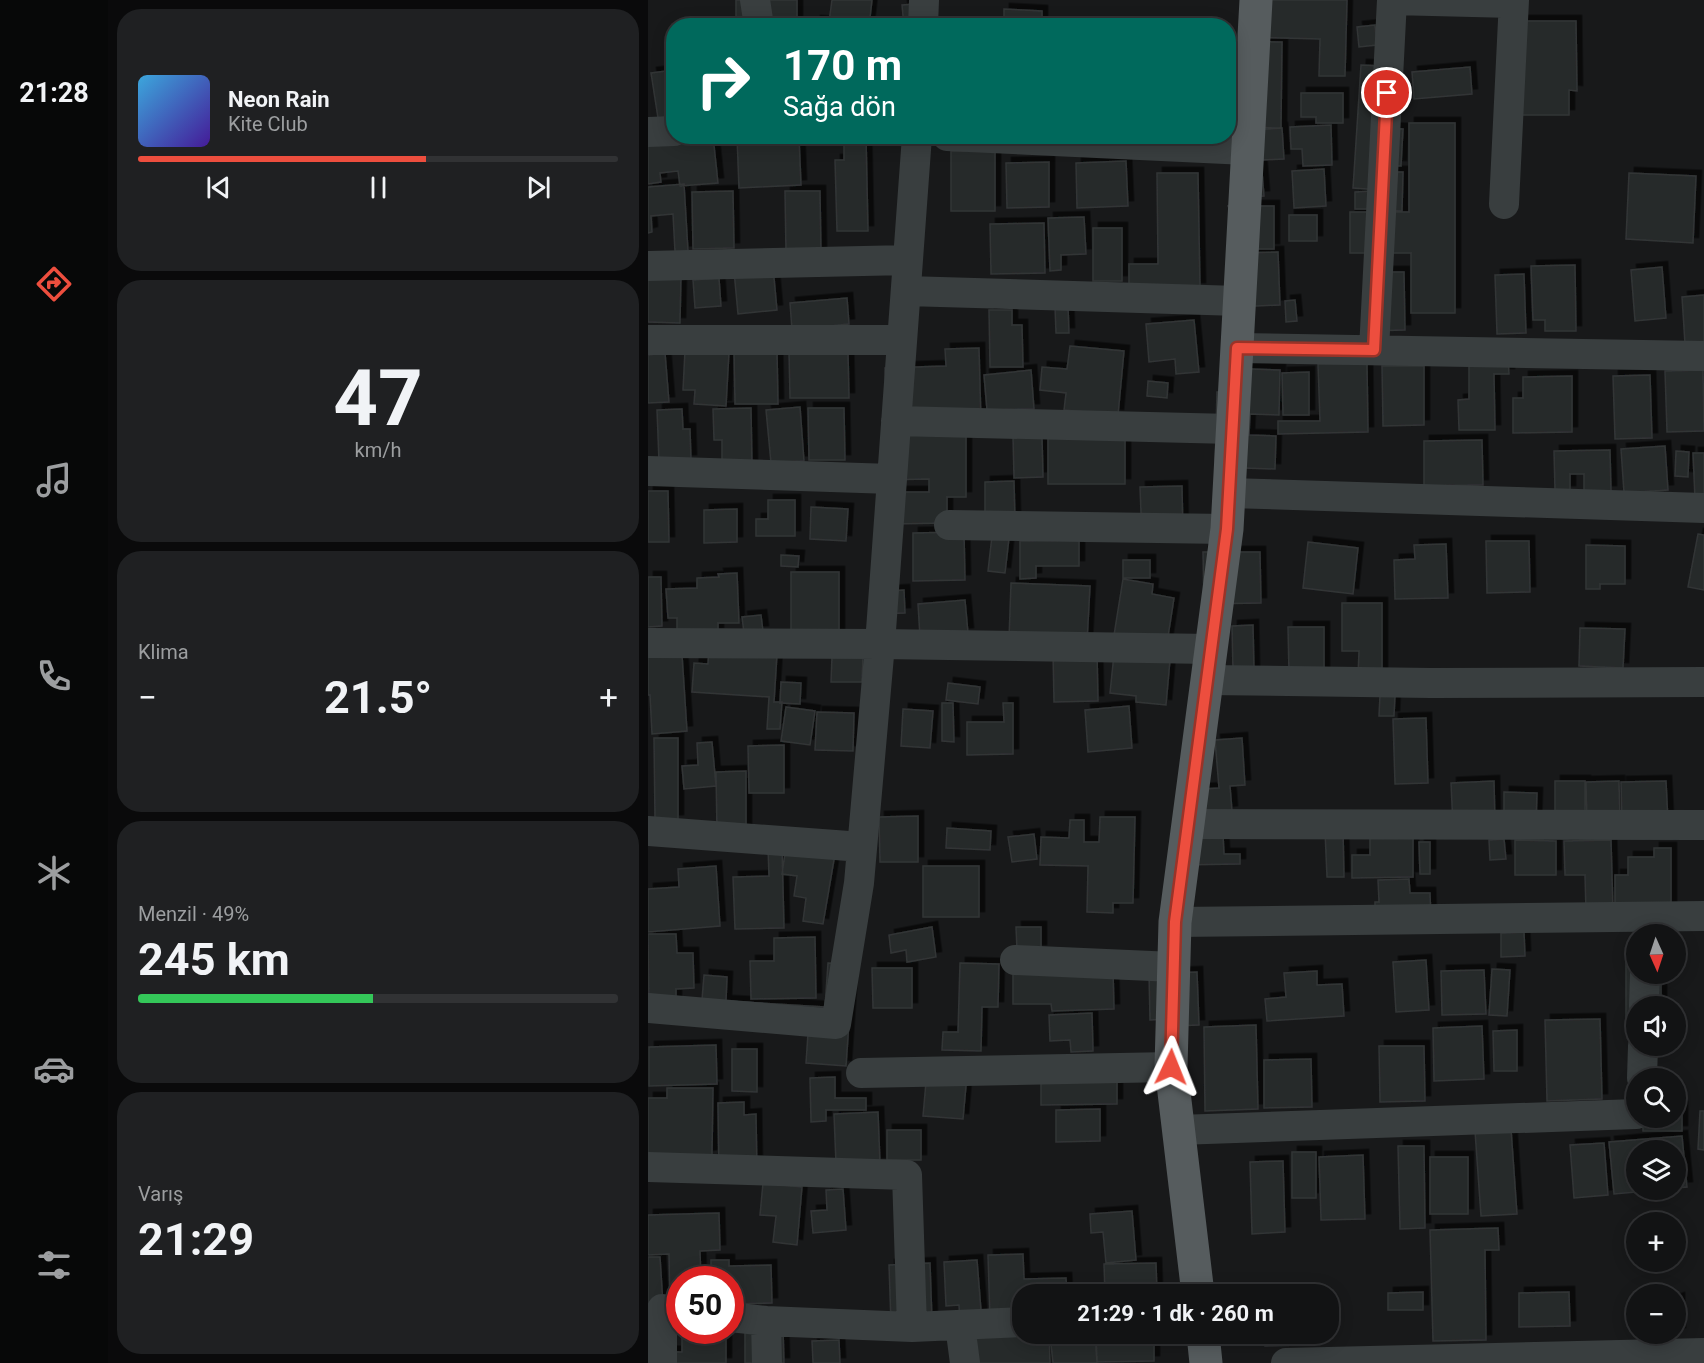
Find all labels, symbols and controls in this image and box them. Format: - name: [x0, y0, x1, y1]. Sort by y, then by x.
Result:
- text: 170 m: [783, 41, 902, 90]
- icon: right: [684, 42, 762, 120]
- pin: [1361, 67, 1412, 118]
- icon: arrive: [1370, 76, 1403, 109]
- text: 21:28: [19, 77, 89, 109]
- text: Neon Rain: [228, 87, 330, 112]
- text: Sağa dön: [783, 91, 896, 123]
- text: Kite Club: [228, 112, 308, 136]
- icon: previous: [202, 171, 235, 204]
- icon: pause: [362, 171, 395, 204]
- icon: next: [522, 171, 555, 204]
- icon: directions: [33, 263, 75, 305]
- text: 47: [333, 353, 423, 444]
- text: km/h: [355, 438, 401, 462]
- icon: music: [33, 459, 75, 501]
- text: Klima: [138, 640, 189, 664]
- icon: phone: [33, 655, 75, 697]
- text: 21.5°: [324, 671, 432, 724]
- text: −: [138, 678, 157, 717]
- text: +: [599, 678, 618, 717]
- icon: climate: [33, 852, 75, 894]
- text: Menzil · 49%: [138, 902, 249, 926]
- north arrow: [1626, 924, 1686, 984]
- map controls: [1626, 924, 1686, 1344]
- text: 245 km: [138, 933, 290, 986]
- button: sound: [1626, 996, 1686, 1056]
- position arrow: [1139, 1035, 1203, 1099]
- icon: car: [33, 1048, 75, 1090]
- button: search: [1626, 1068, 1686, 1128]
- button: layers: [1626, 1140, 1686, 1200]
- text: Varış: [138, 1182, 183, 1206]
- button: +: [1626, 1212, 1686, 1272]
- text: 21:29: [138, 1213, 254, 1266]
- icon: filters: [33, 1244, 75, 1286]
- speed limit sign: 50: [666, 1266, 744, 1344]
- button: −: [1626, 1284, 1686, 1344]
- text: 21:29 · 1 dk · 260 m: [1077, 1301, 1274, 1326]

